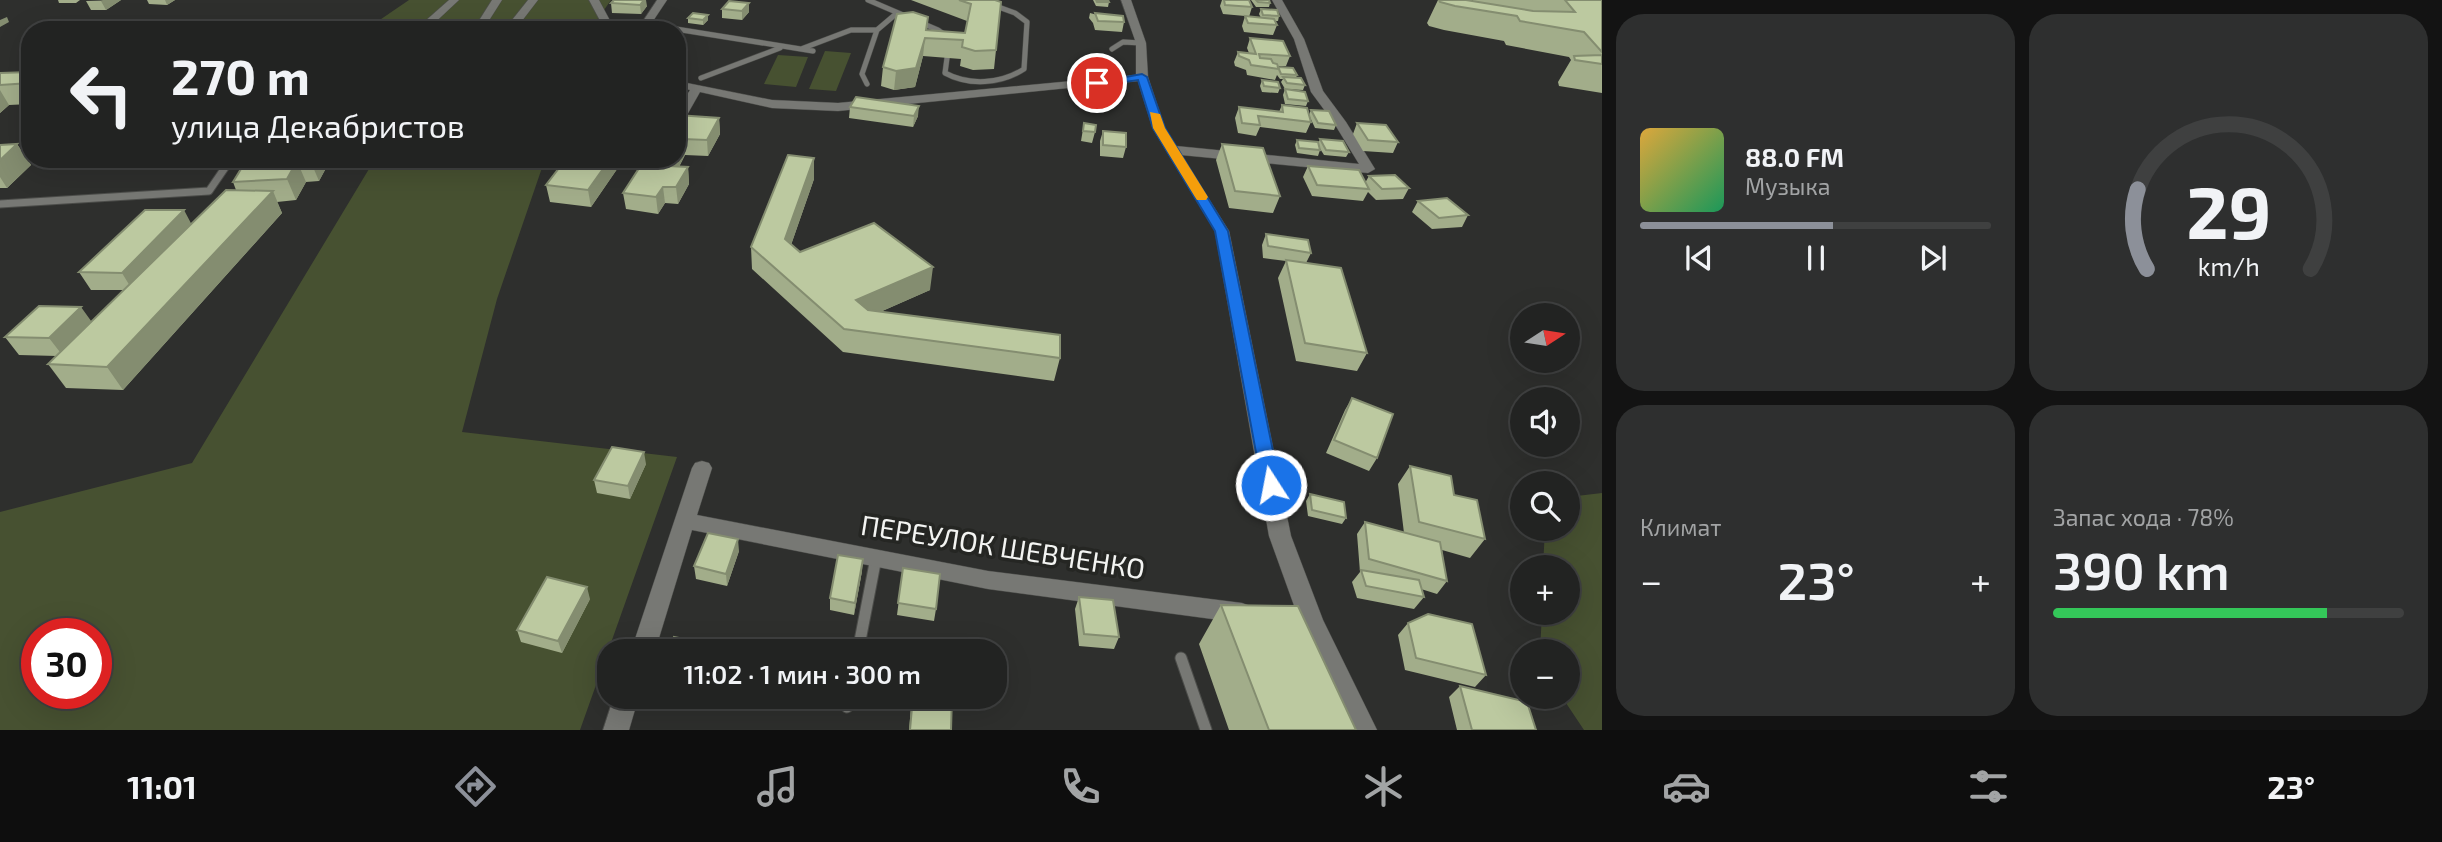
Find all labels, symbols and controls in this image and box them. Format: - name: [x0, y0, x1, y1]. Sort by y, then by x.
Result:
- text: 270 m: [171, 46, 310, 105]
- icon: left: [56, 49, 147, 140]
- pin: [1067, 53, 1127, 113]
- icon: arrive: [1078, 64, 1116, 102]
- text: улица Декабристов: [171, 106, 465, 144]
- text: 88.0 FM: [1745, 141, 1844, 172]
- text: 29: [2186, 166, 2271, 254]
- text: Музыка: [1745, 172, 1830, 200]
- icon: previous: [1680, 239, 1718, 277]
- icon: pause: [1797, 239, 1835, 277]
- icon: next: [1914, 239, 1952, 277]
- text: km/h: [2197, 251, 2260, 281]
- north arrow: [1510, 303, 1580, 373]
- map controls: [1510, 303, 1580, 709]
- button: sound: [1510, 387, 1580, 457]
- position arrow: [1234, 448, 1308, 522]
- button: search: [1510, 471, 1580, 541]
- text: Запас хода · 78%: [2053, 503, 2234, 531]
- street label: ПЕРЕУЛОК ШЕВЧЕНКО: [859, 507, 1148, 585]
- text: Климат: [1640, 513, 1721, 541]
- text: 390 km: [2053, 538, 2230, 600]
- text: 23°: [1777, 548, 1855, 610]
- button: +: [1510, 555, 1580, 625]
- text: −: [1640, 557, 1662, 603]
- text: +: [1970, 557, 1991, 603]
- speed limit sign: 30: [21, 618, 112, 709]
- button: −: [1510, 639, 1580, 709]
- text: 11:02 · 1 мин · 300 m: [683, 658, 921, 689]
- icon: directions: [451, 762, 500, 811]
- icon: music: [753, 762, 802, 811]
- icon: phone: [1056, 762, 1105, 811]
- icon: climate: [1359, 762, 1408, 811]
- icon: car: [1662, 762, 1711, 811]
- icon: filters: [1964, 762, 2013, 811]
- text: 11:01: [127, 767, 197, 805]
- text: 23°: [2267, 767, 2315, 805]

